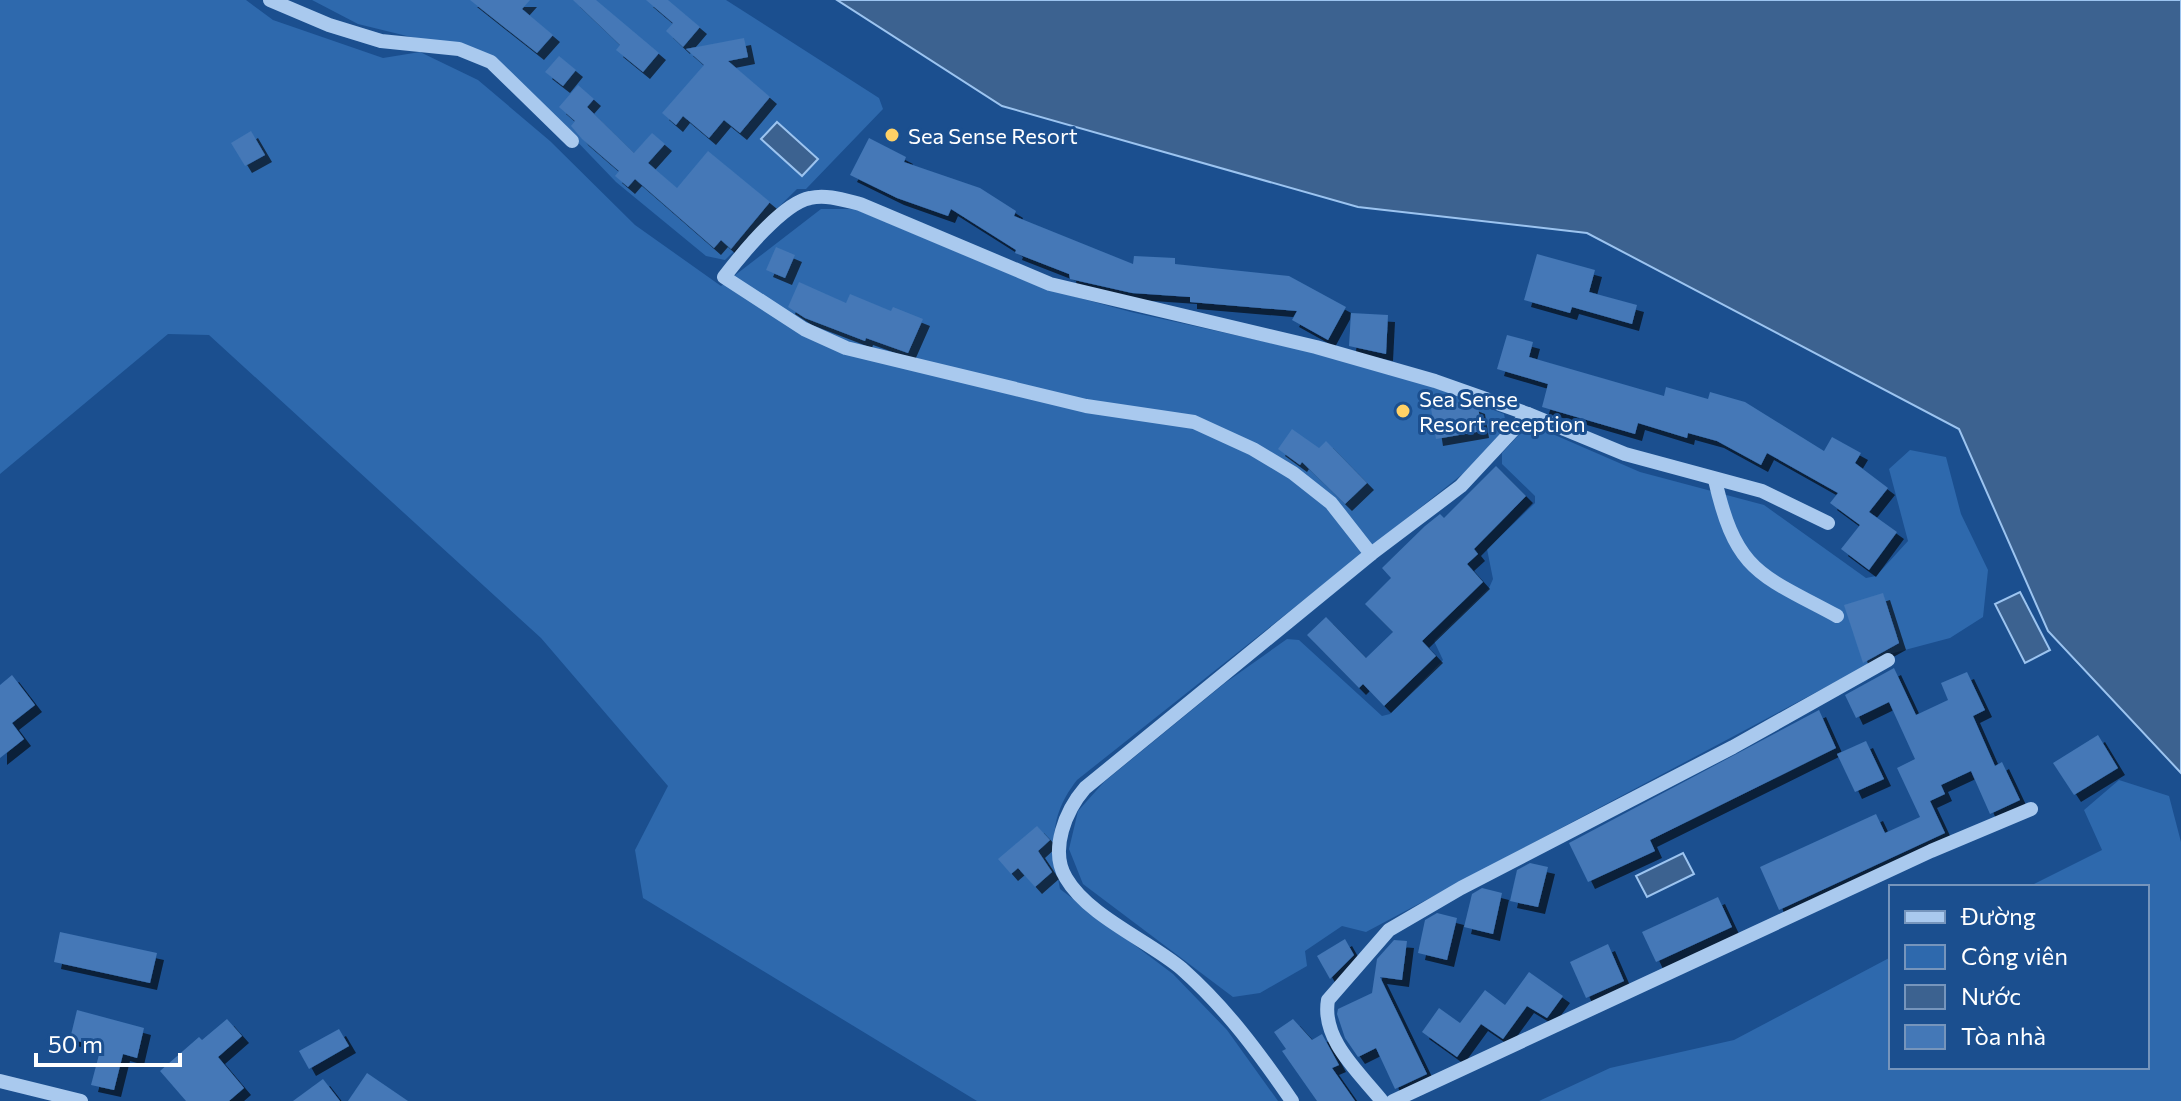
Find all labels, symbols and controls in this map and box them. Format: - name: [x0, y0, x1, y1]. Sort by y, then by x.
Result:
- place label: Sea Sense Resort: [908, 122, 1078, 149]
- marker: Sea Sense Resort: [883, 126, 901, 144]
- place label: Sea Sense Resort reception: [1419, 385, 1586, 437]
- marker: Sea Sense Resort reception: [1394, 402, 1412, 420]
- legend: [1889, 885, 2149, 1069]
- text: Đường: [1960, 901, 2036, 930]
- text: Công viên: [1961, 941, 2068, 970]
- text: Nước: [1961, 981, 2021, 1010]
- scale bar: [36, 1017, 180, 1067]
- text: Tòa nhà: [1961, 1021, 2046, 1050]
- text: 50 m: [48, 1029, 103, 1058]

